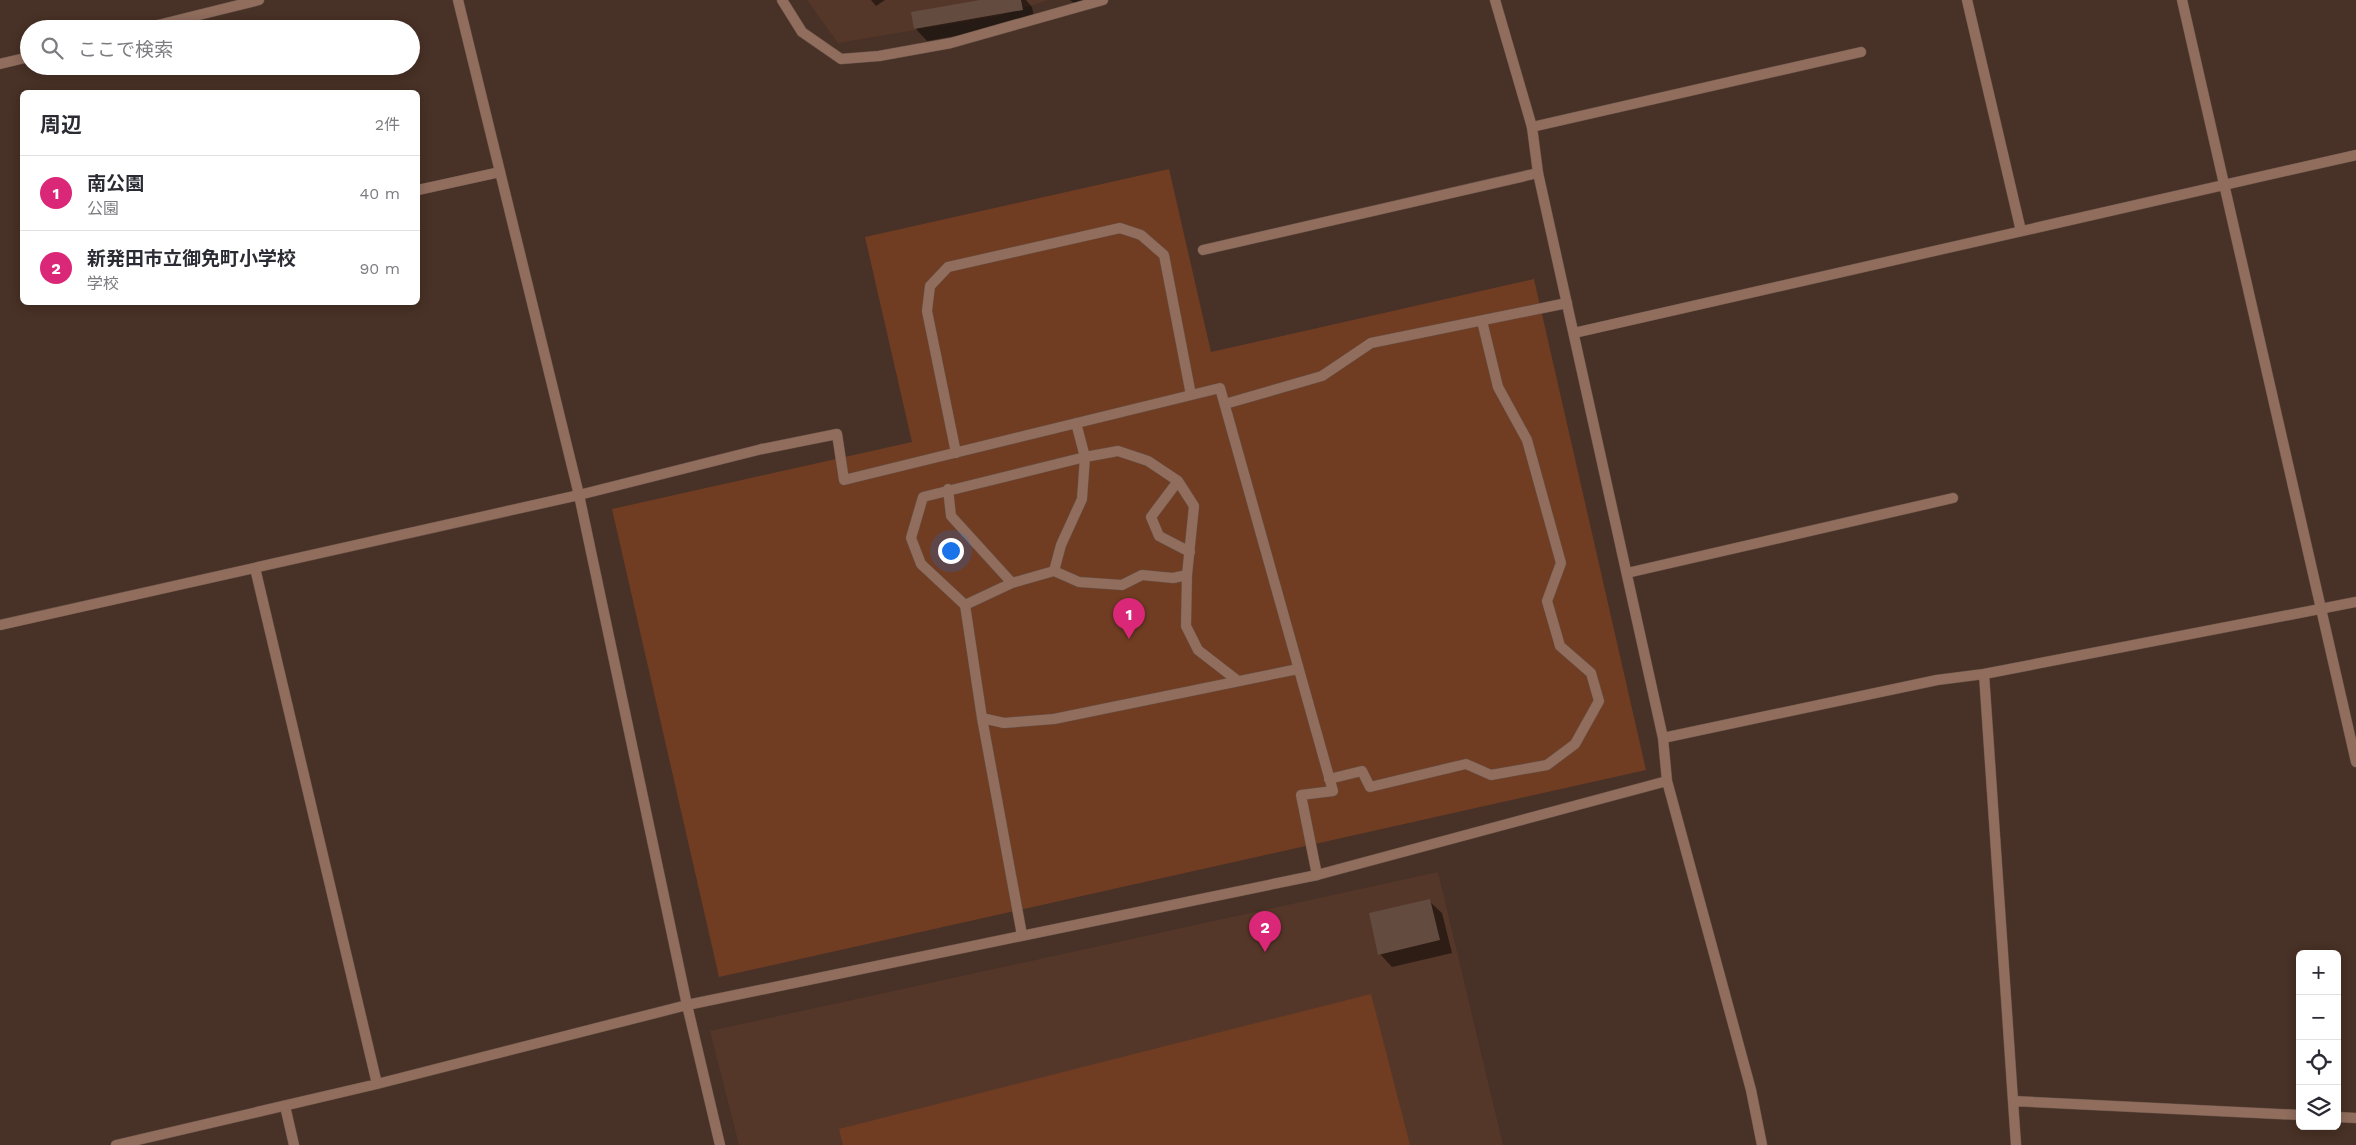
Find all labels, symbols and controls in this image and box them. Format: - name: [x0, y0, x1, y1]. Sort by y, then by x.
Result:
- search box: [20, 20, 420, 75]
- icon: search: [38, 34, 66, 62]
- text: ここで検索: [78, 38, 173, 61]
- text: 周辺: [40, 112, 82, 137]
- text: 2件: [375, 115, 400, 134]
- text: 南公園: [87, 172, 144, 195]
- text: 1: [53, 184, 59, 203]
- text: 40 m: [360, 184, 400, 203]
- text: 公園: [87, 199, 119, 218]
- text: 新発田市立御免町小学校: [87, 247, 296, 270]
- text: 2: [51, 259, 61, 278]
- text: 90 m: [359, 259, 400, 278]
- text: 学校: [87, 274, 119, 293]
- your location: [938, 538, 964, 564]
- pin: 1: [1113, 598, 1145, 639]
- pin: 2: [1249, 911, 1281, 952]
- map controls: [2296, 950, 2341, 1130]
- button: +: [2296, 950, 2341, 995]
- button: −: [2296, 995, 2341, 1040]
- button: locate: [2296, 1040, 2341, 1085]
- button: layers: [2296, 1085, 2341, 1130]

